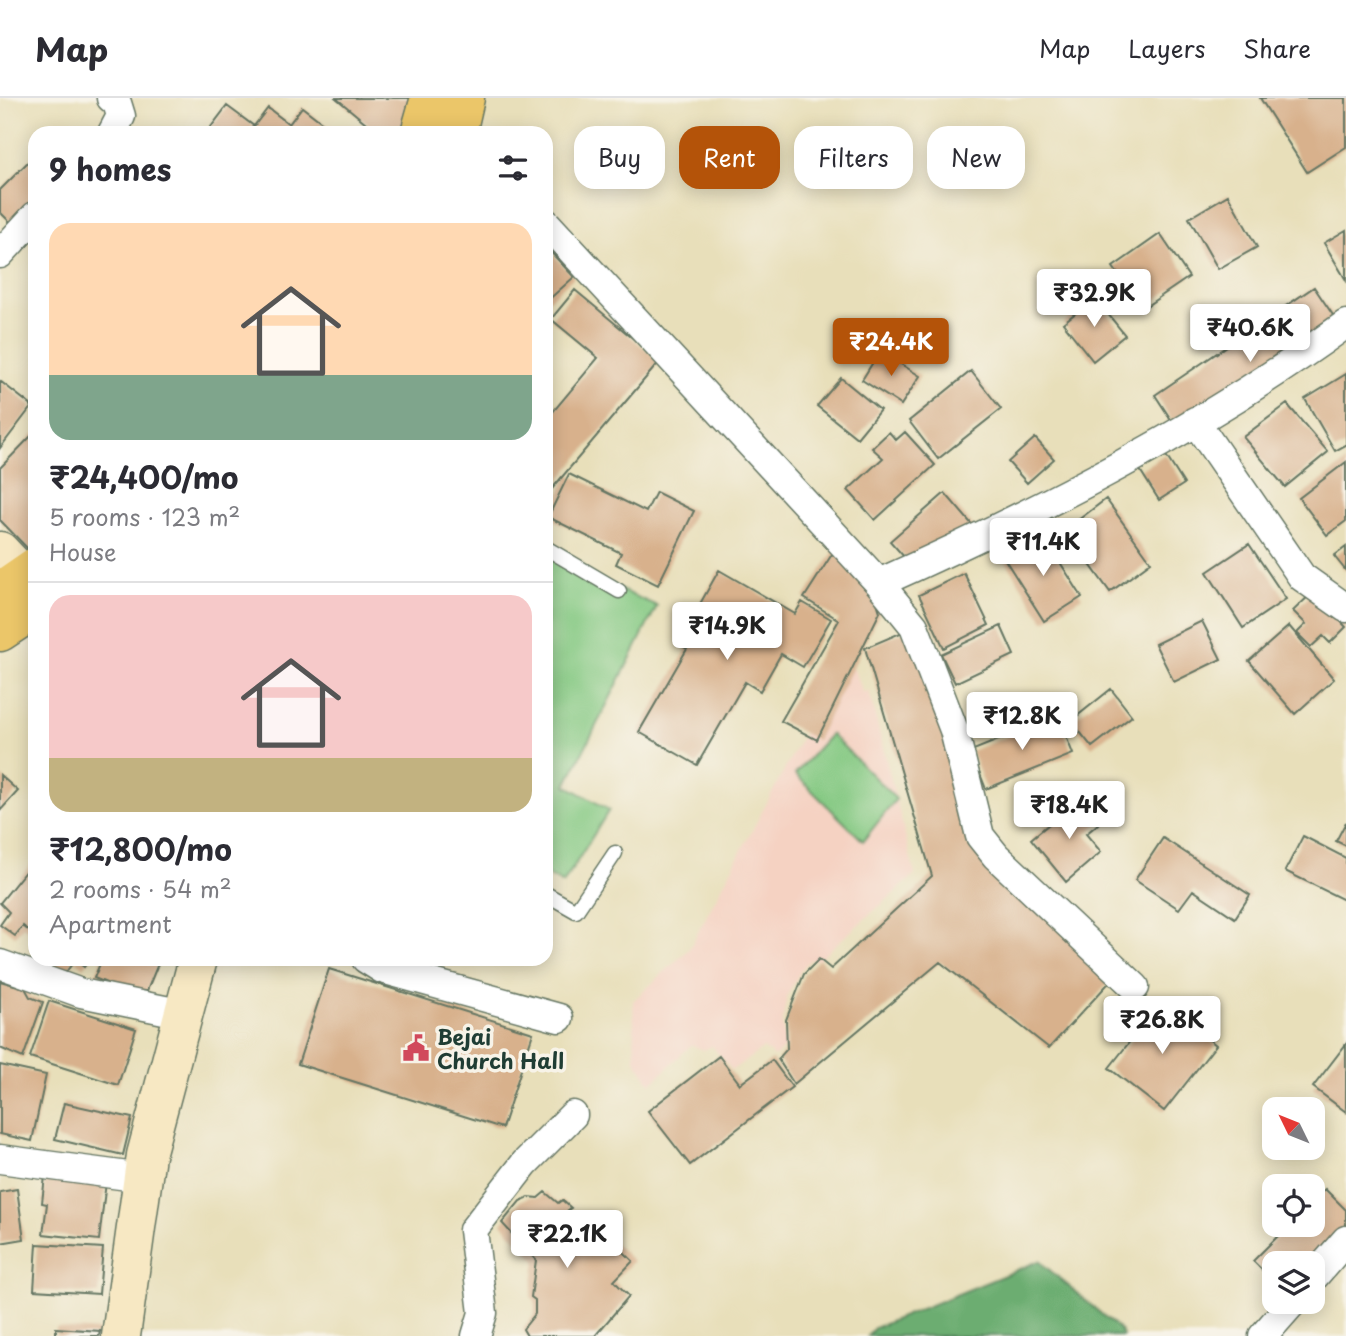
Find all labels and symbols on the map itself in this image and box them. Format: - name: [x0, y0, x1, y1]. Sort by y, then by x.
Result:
- pin: ₹32.9K: [1037, 270, 1151, 329]
- pin: ₹40.6K: [1193, 304, 1307, 364]
- pin: ₹24.4K: [834, 318, 948, 378]
- pin: ₹11.4K: [986, 518, 1100, 578]
- pin: ₹14.9K: [670, 602, 784, 662]
- pin: ₹12.8K: [965, 692, 1079, 752]
- pin: ₹18.4K: [1012, 782, 1126, 841]
- pin: ₹26.8K: [1105, 996, 1219, 1056]
- place label: Bejai Church Hall: [437, 1020, 564, 1076]
- public building icon: Bejai Church Hall: [401, 1033, 431, 1063]
- north arrow: [1262, 1097, 1325, 1160]
- pin: ₹22.1K: [510, 1210, 624, 1270]

